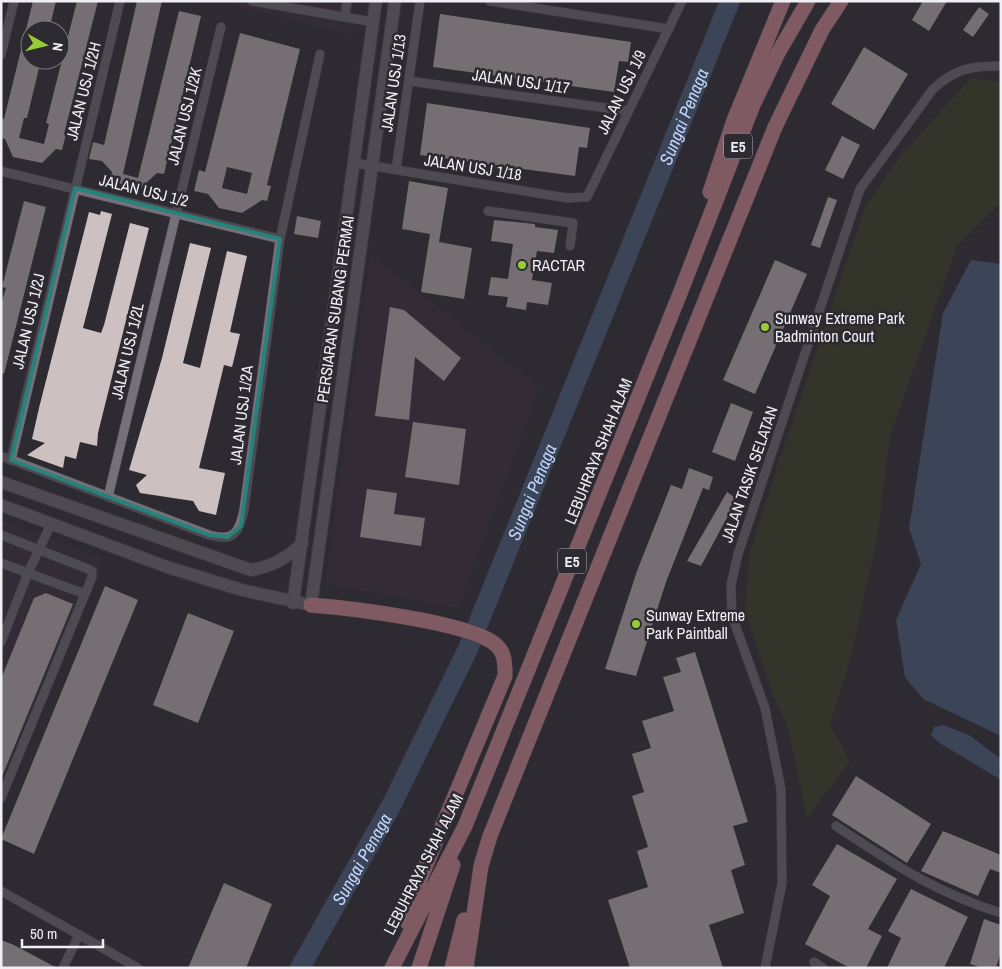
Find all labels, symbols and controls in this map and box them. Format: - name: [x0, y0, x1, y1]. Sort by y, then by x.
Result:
- north arrow: [20, 20, 70, 70]
- street label: JALAN USJ 1/13: [375, 33, 411, 133]
- street label: JALAN USJ 1/2H: [60, 40, 106, 142]
- text: N: [48, 41, 67, 52]
- street label: JALAN USJ 1/9: [591, 46, 651, 138]
- street label: JALAN USJ 1/17: [471, 63, 571, 99]
- street label: JALAN USJ 1/2K: [161, 65, 207, 167]
- water label: Sungai Penaga: [653, 65, 714, 168]
- road number: E5: [724, 134, 752, 158]
- street label: JALAN USJ 1/18: [423, 148, 523, 186]
- street label: JALAN USJ 1/2: [97, 168, 191, 212]
- street label: PERSIARAN SUBANG PERMAI: [311, 214, 359, 404]
- place label: RACTAR: [532, 254, 586, 276]
- marker: RACTAR: [516, 259, 528, 271]
- street label: JALAN USJ 1/2J: [6, 271, 50, 371]
- street label: JALAN USJ 1/2L: [105, 300, 149, 401]
- place label: Sunway Extreme Park Badminton Court: [775, 307, 905, 347]
- marker: Sunway Extreme Park Badminton Court: [759, 321, 771, 333]
- street label: JALAN USJ 1/2A: [224, 364, 258, 466]
- street label: LEBUHRAYA SHAH ALAM: [559, 375, 637, 527]
- street label: JALAN TASIK SELATAN: [715, 403, 783, 545]
- water label: Sungai Penaga: [501, 440, 562, 544]
- road number: E5: [558, 548, 586, 574]
- place label: Sunway Extreme Park Paintball: [646, 604, 745, 644]
- marker: Sunway Extreme Park Paintball: [630, 618, 642, 630]
- street label: LEBUHRAYA SHAH ALAM: [378, 790, 468, 938]
- water label: Sungai Penaga: [325, 808, 397, 910]
- scale bar: [22, 916, 104, 948]
- text: 50 m: [30, 923, 57, 944]

